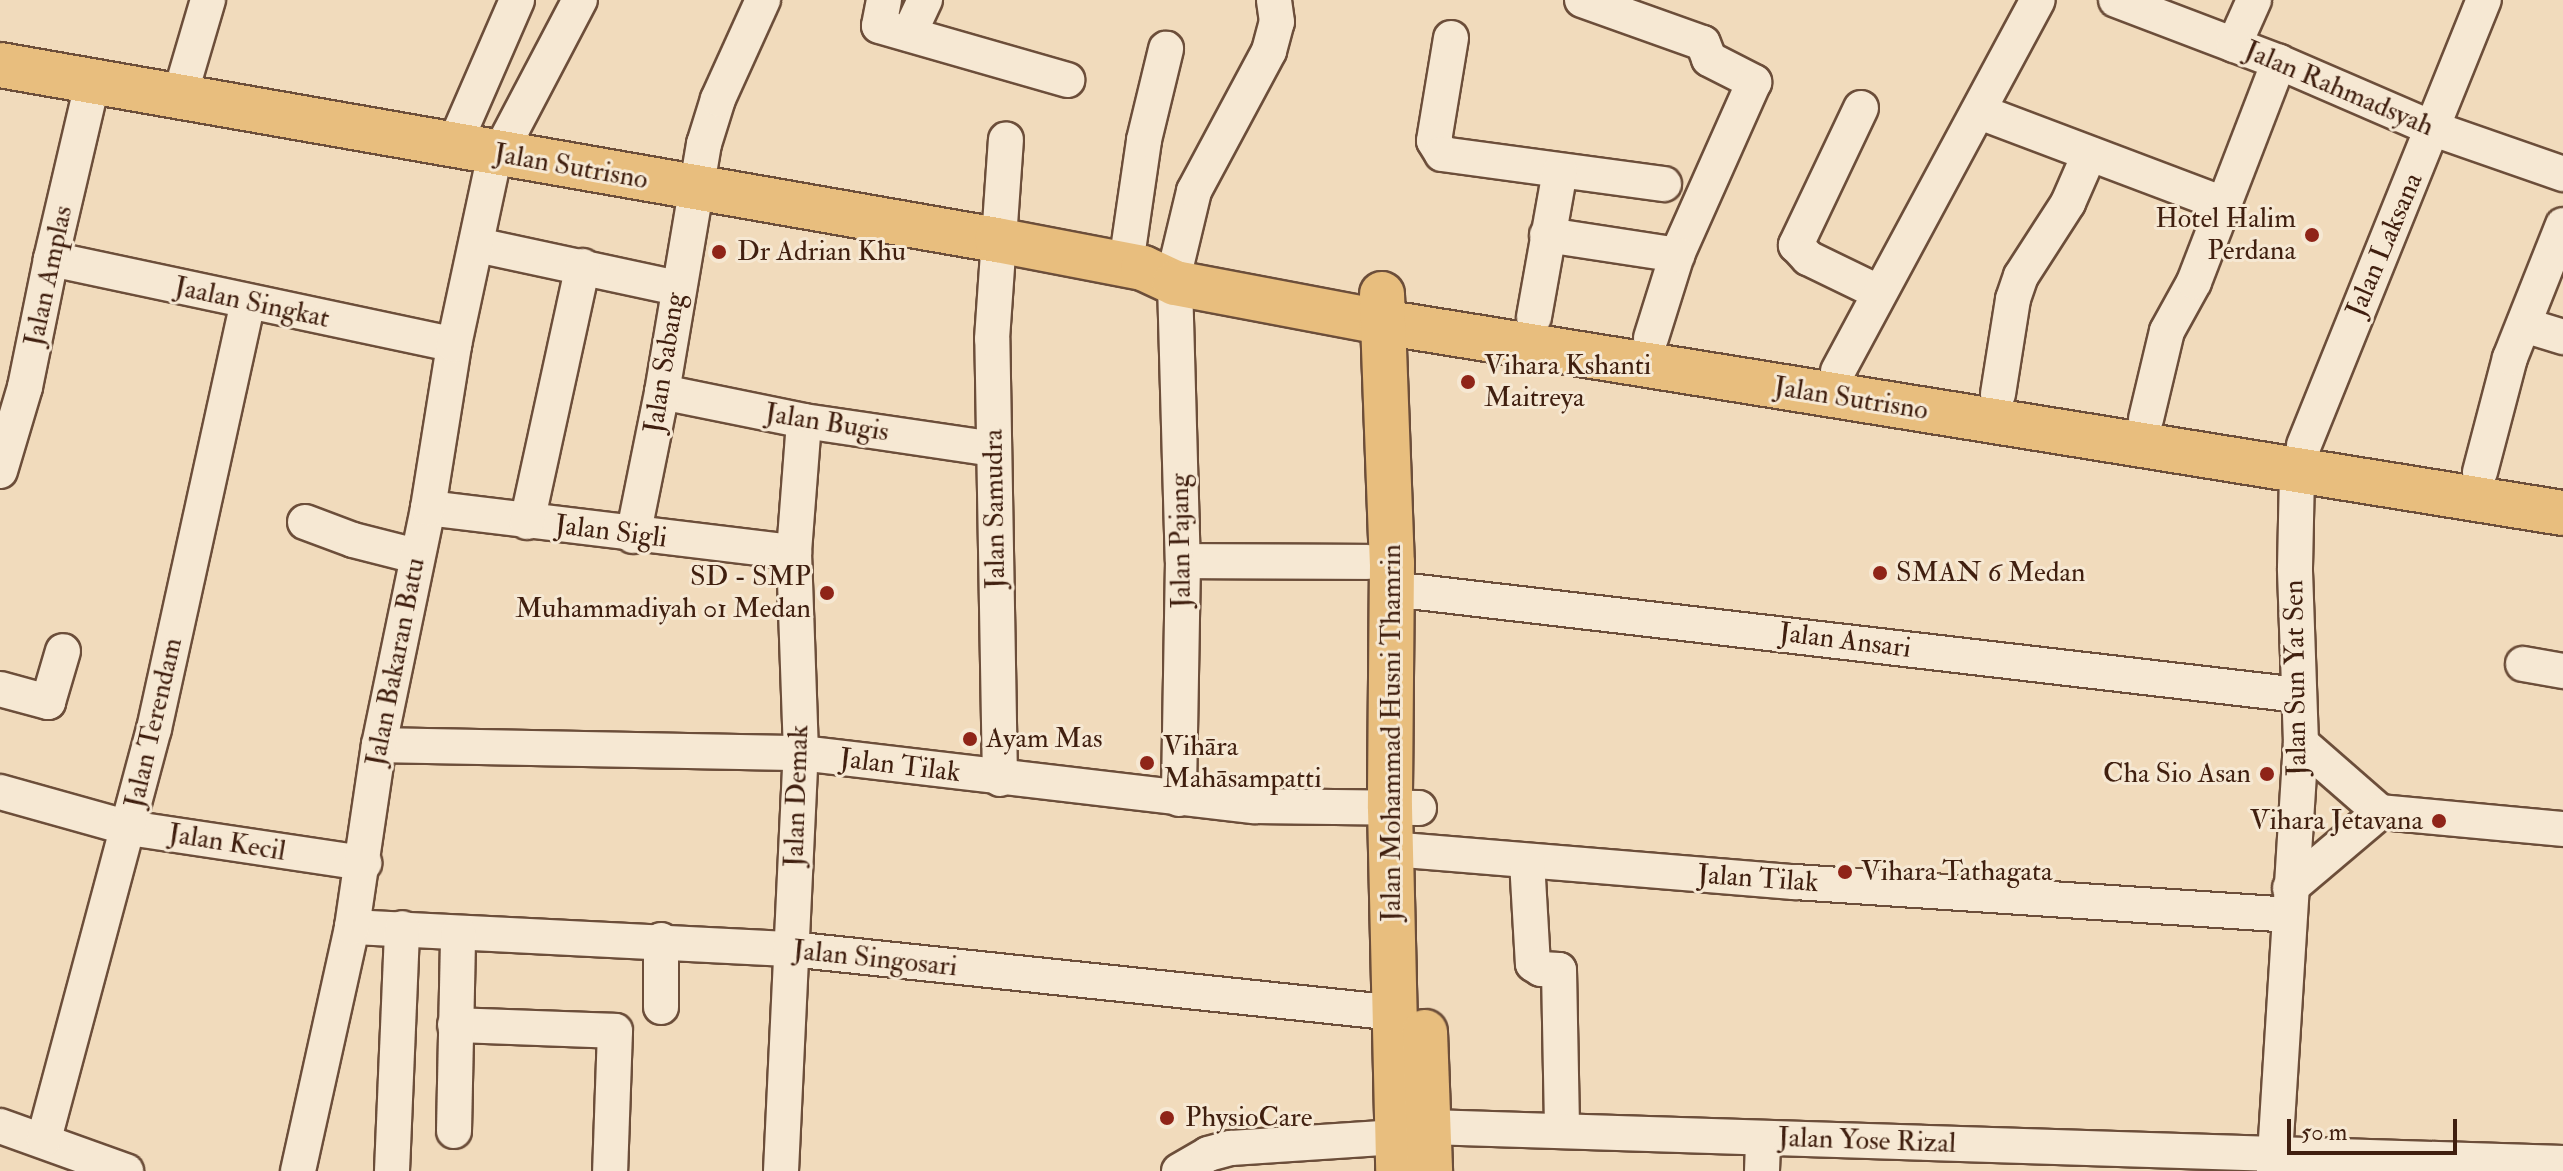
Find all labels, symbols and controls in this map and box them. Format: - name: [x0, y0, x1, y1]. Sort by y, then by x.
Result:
- street label: Jalan Rahmadsyah: [2239, 34, 2439, 144]
- street label: Jalan Sutrisno: [492, 137, 650, 197]
- street label: Jalan Laksana: [2340, 168, 2430, 322]
- place label: Hotel Halim Perdana: [2155, 202, 2296, 268]
- street label: Jalan Amplas: [18, 203, 80, 349]
- marker: Hotel Halim Perdana: [2303, 226, 2321, 244]
- place label: Dr Adrian Khu: [737, 235, 906, 269]
- marker: Dr Adrian Khu: [708, 241, 730, 263]
- street label: Jaalan Singkat: [171, 270, 333, 336]
- street label: Jalan Sabang: [637, 290, 693, 436]
- place label: Vihara Kshanti Maitreya: [1484, 349, 1651, 415]
- street label: Jalan Sutrisno: [1772, 370, 1930, 428]
- marker: Vihara Kshanti Maitreya: [1459, 373, 1477, 391]
- street label: Jalan Bugis: [763, 397, 891, 449]
- street label: Jalan Samudra: [977, 429, 1013, 589]
- street label: Jalan Pajang: [1163, 473, 1199, 609]
- street label: Jalan Sigli: [553, 508, 669, 556]
- street label: Jalan Mohammad Husni Thamrin: [1375, 544, 1409, 922]
- street label: Jalan Bakaran Batu: [359, 555, 433, 769]
- place label: SMAN 6 Medan: [1896, 556, 2085, 590]
- place label: SD - SMP Muhammadiyah 01 Medan: [515, 560, 811, 626]
- marker: SMAN 6 Medan: [1871, 564, 1889, 582]
- street label: Jalan Sun Yat Sen: [2277, 579, 2315, 777]
- marker: SD - SMP Muhammadiyah 01 Medan: [818, 584, 836, 602]
- street label: Jalan Ansari: [1777, 616, 1913, 666]
- street label: Jalan Terendam: [118, 635, 190, 811]
- place label: Ayam Mas: [986, 722, 1103, 756]
- street label: Jalan Demak: [778, 724, 816, 868]
- marker: Ayam Mas: [961, 730, 979, 748]
- place label: Vihāra Mahāsampatti: [1163, 730, 1322, 796]
- street label: Jalan Tilak: [838, 742, 962, 790]
- marker: Vihāra Mahāsampatti: [1138, 754, 1156, 772]
- place label: Cha Sio Asan: [2103, 757, 2251, 791]
- marker: Cha Sio Asan: [2258, 765, 2276, 783]
- place label: Vihara Jetavana: [2250, 804, 2423, 838]
- marker: Vihara Jetavana: [2430, 812, 2448, 830]
- street label: Jalan Kecil: [166, 817, 288, 869]
- place label: Vihara Tathagata: [1861, 855, 2053, 889]
- street label: Jalan Tilak: [1696, 858, 1820, 900]
- marker: Vihara Tathagata: [1836, 863, 1854, 881]
- street label: Jalan Singosari: [791, 934, 959, 984]
- place label: PhysioCare: [1185, 1101, 1312, 1135]
- scale bar: [2291, 1103, 2461, 1153]
- marker: PhysioCare: [1156, 1107, 1178, 1129]
- text: 50 m: [2301, 1117, 2347, 1148]
- street label: Jalan Yose Rizal: [1777, 1121, 1957, 1161]

